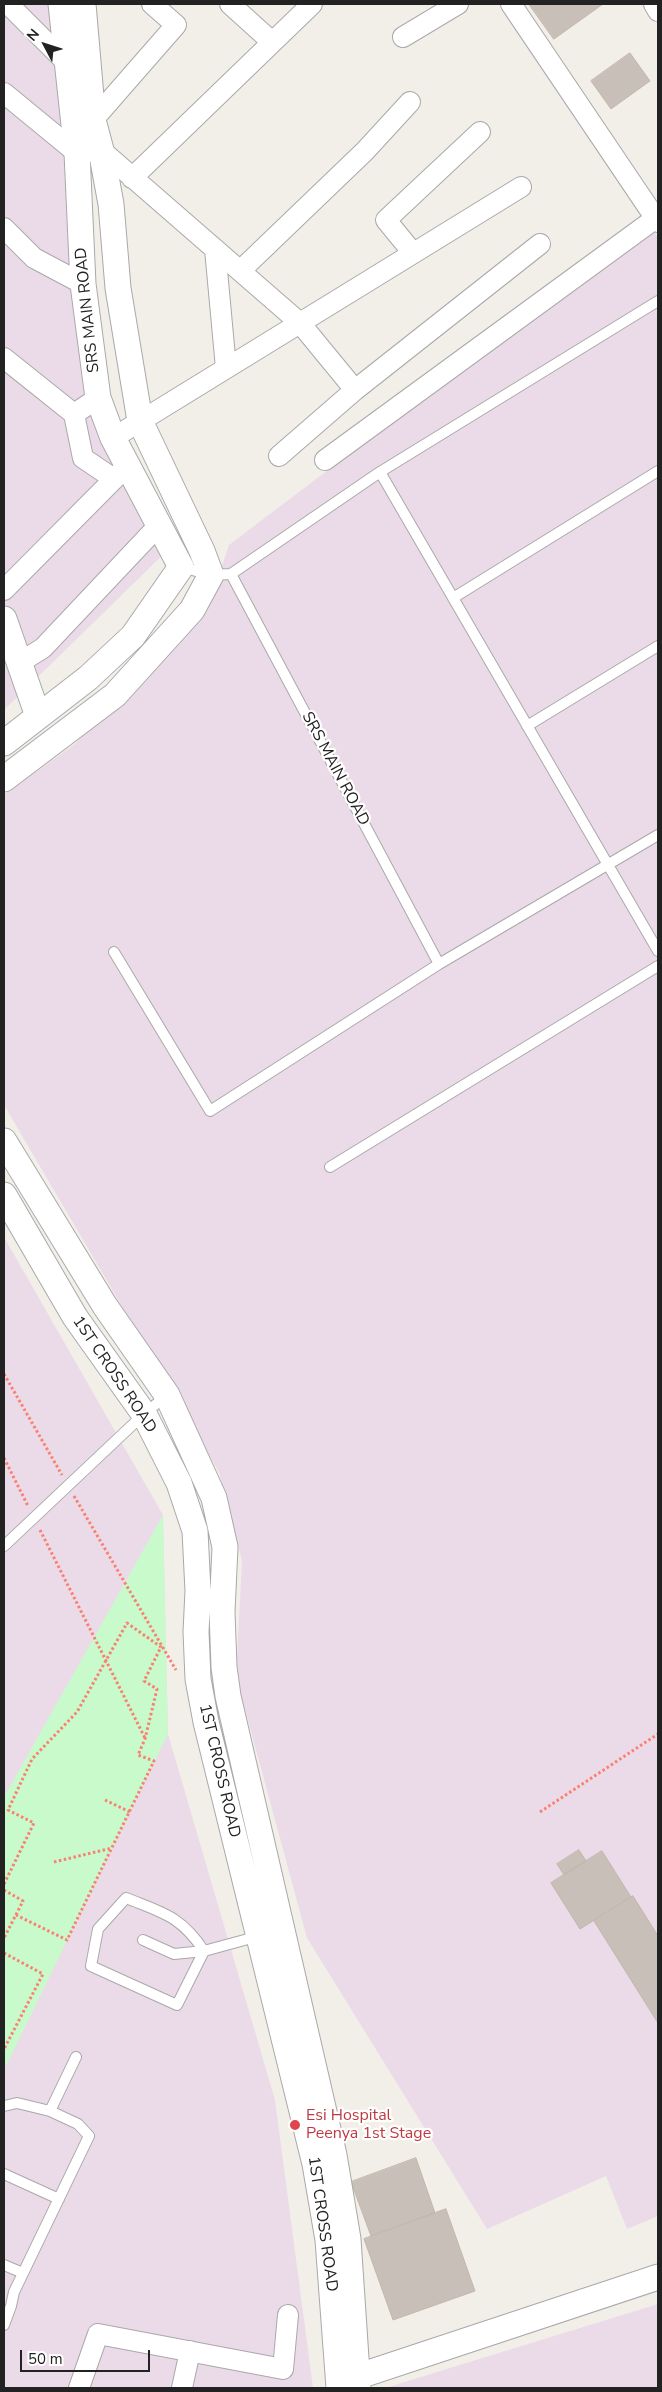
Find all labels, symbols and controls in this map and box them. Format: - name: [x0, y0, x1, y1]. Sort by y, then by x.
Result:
- north arrow: [20, 20, 70, 70]
- text: N: [22, 25, 44, 45]
- street label: SRS MAIN ROAD: [72, 246, 104, 374]
- street label: SRS MAIN ROAD: [297, 709, 373, 829]
- street label: 1ST CROSS ROAD: [68, 1313, 160, 1437]
- street label: 1ST CROSS ROAD: [194, 1702, 244, 1840]
- place label: Esi Hospital Peenya 1st Stage: [306, 2106, 431, 2144]
- marker: Esi Hospital Peenya 1st Stage: [288, 2118, 302, 2132]
- street label: 1ST CROSS ROAD: [303, 2155, 341, 2293]
- scale bar: [22, 2340, 152, 2372]
- text: 50 m: [28, 2349, 63, 2369]

